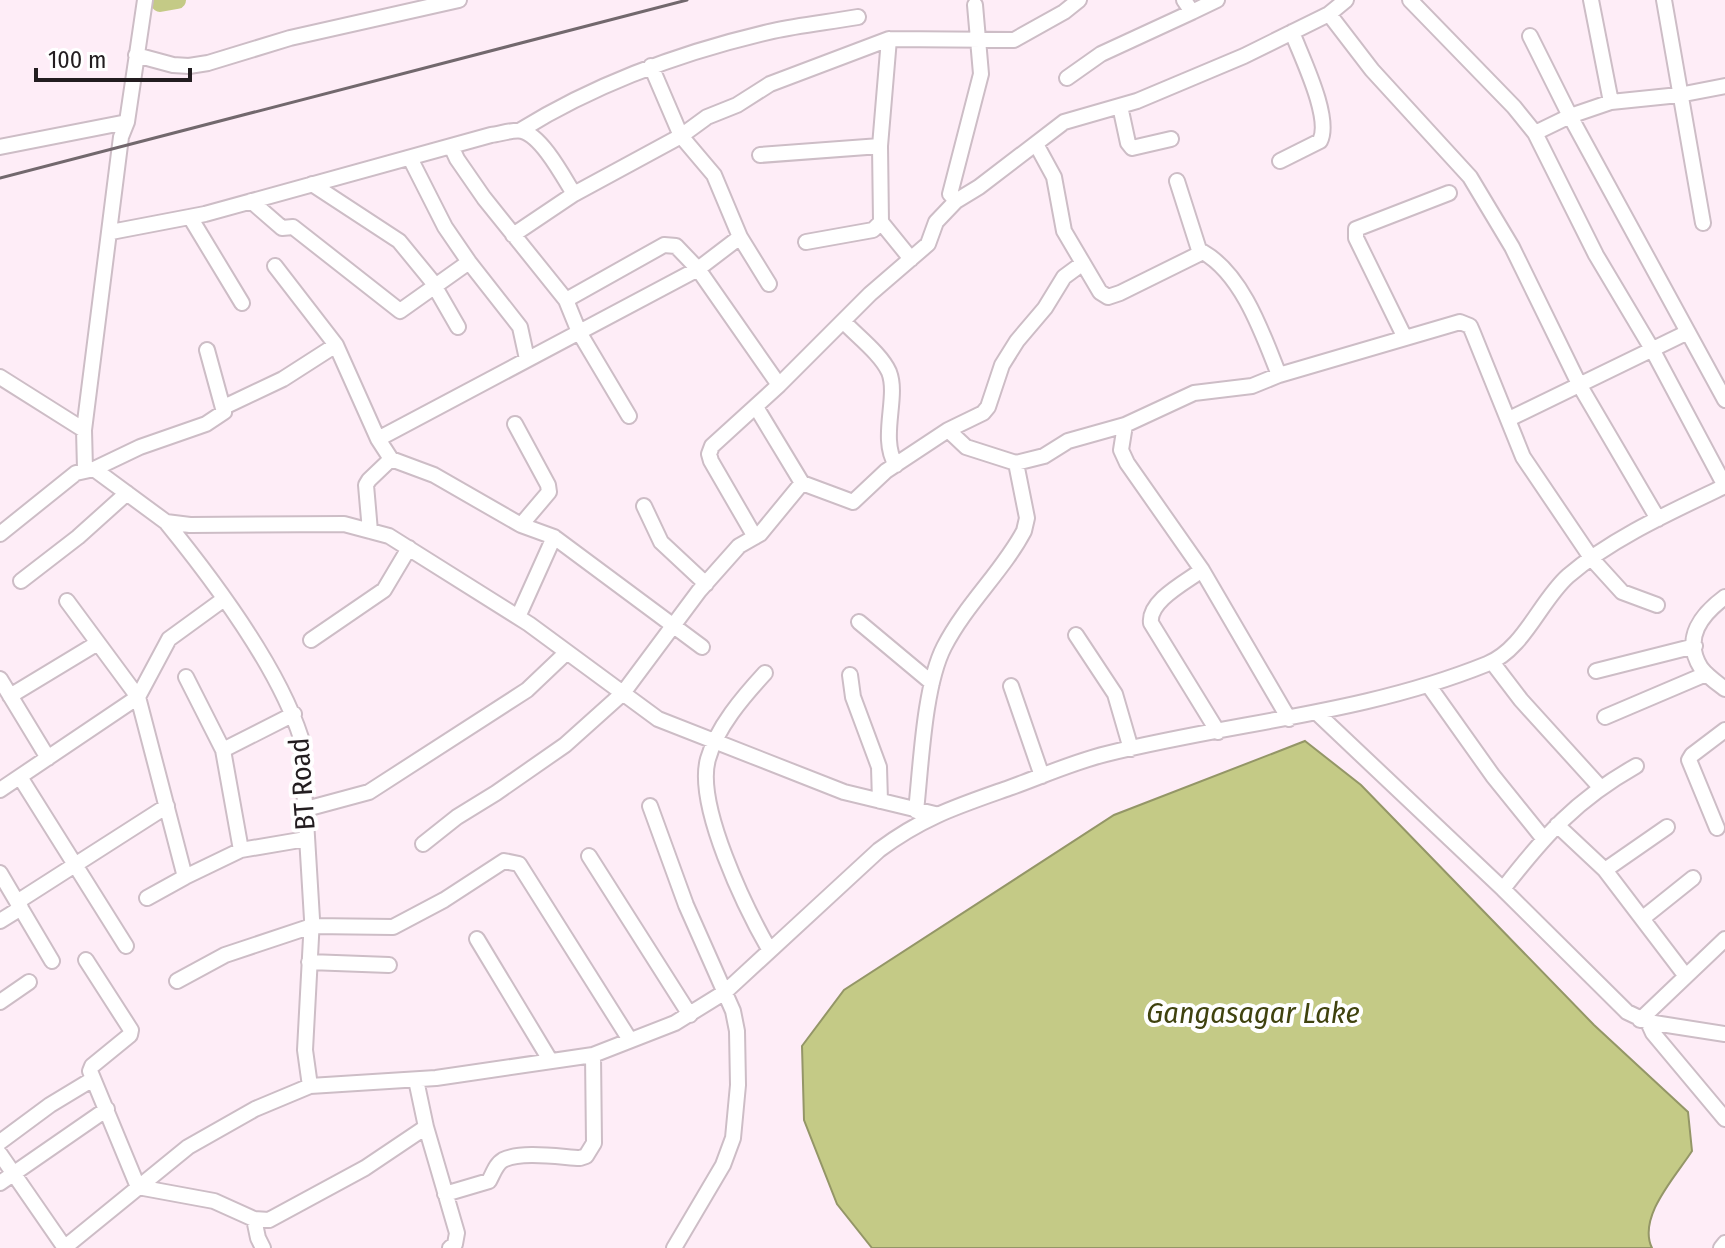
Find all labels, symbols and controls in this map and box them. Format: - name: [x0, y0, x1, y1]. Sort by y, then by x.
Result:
- scale bar: [36, 32, 190, 82]
- text: 100 m: [48, 46, 106, 74]
- street label: BT Road: [282, 737, 322, 831]
- water label: Gangasagar Lake: [1146, 995, 1360, 1031]

